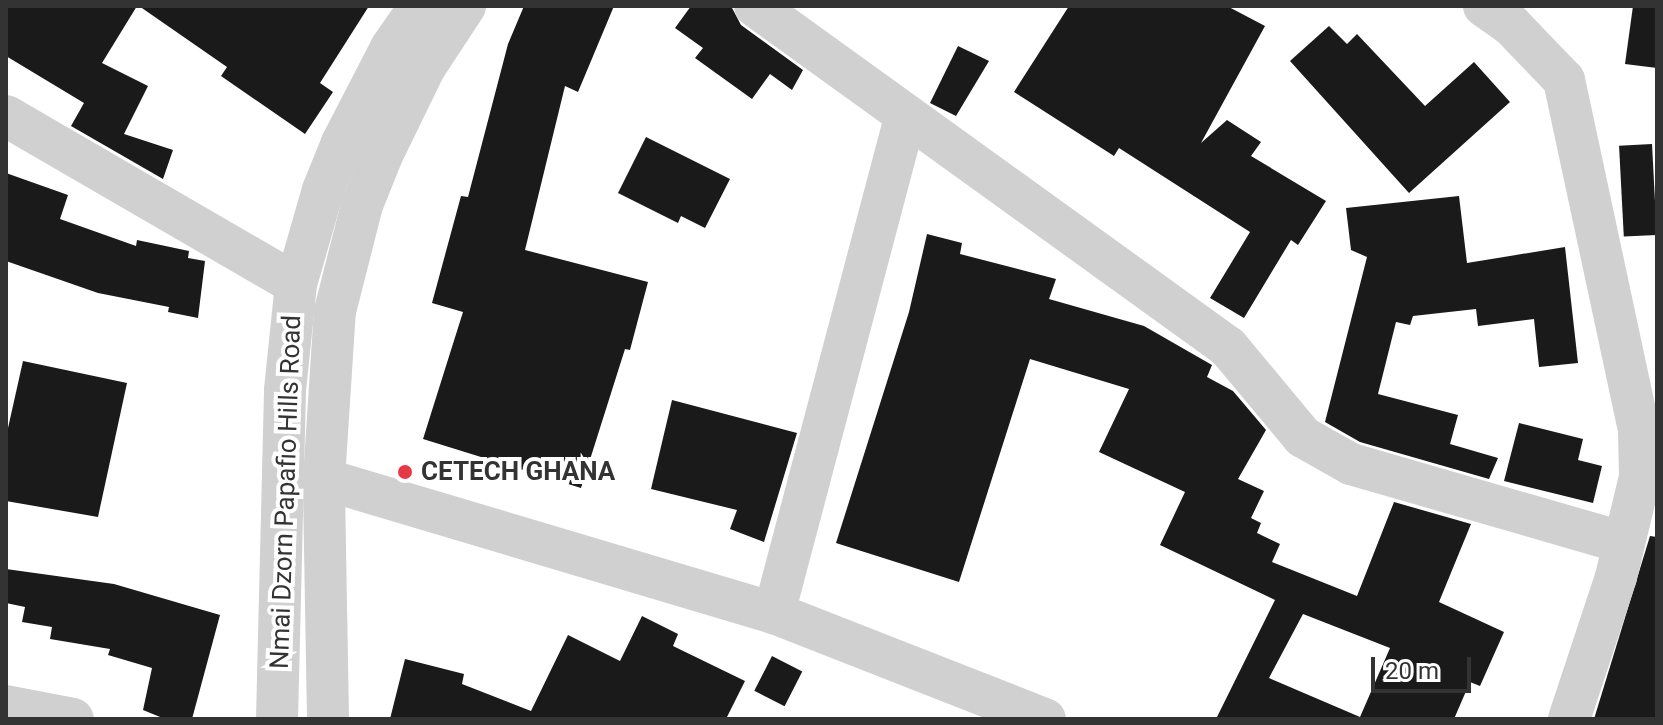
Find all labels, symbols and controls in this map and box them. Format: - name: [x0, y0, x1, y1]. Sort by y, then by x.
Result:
- street label: Nmai Dzorn Papafio Hills Road: [264, 314, 308, 670]
- place label: CETECH GHANA: [421, 456, 615, 488]
- marker: CETECH GHANA: [396, 463, 414, 481]
- scale bar: [1375, 641, 1475, 691]
- text: 20 m: [1385, 657, 1439, 685]

